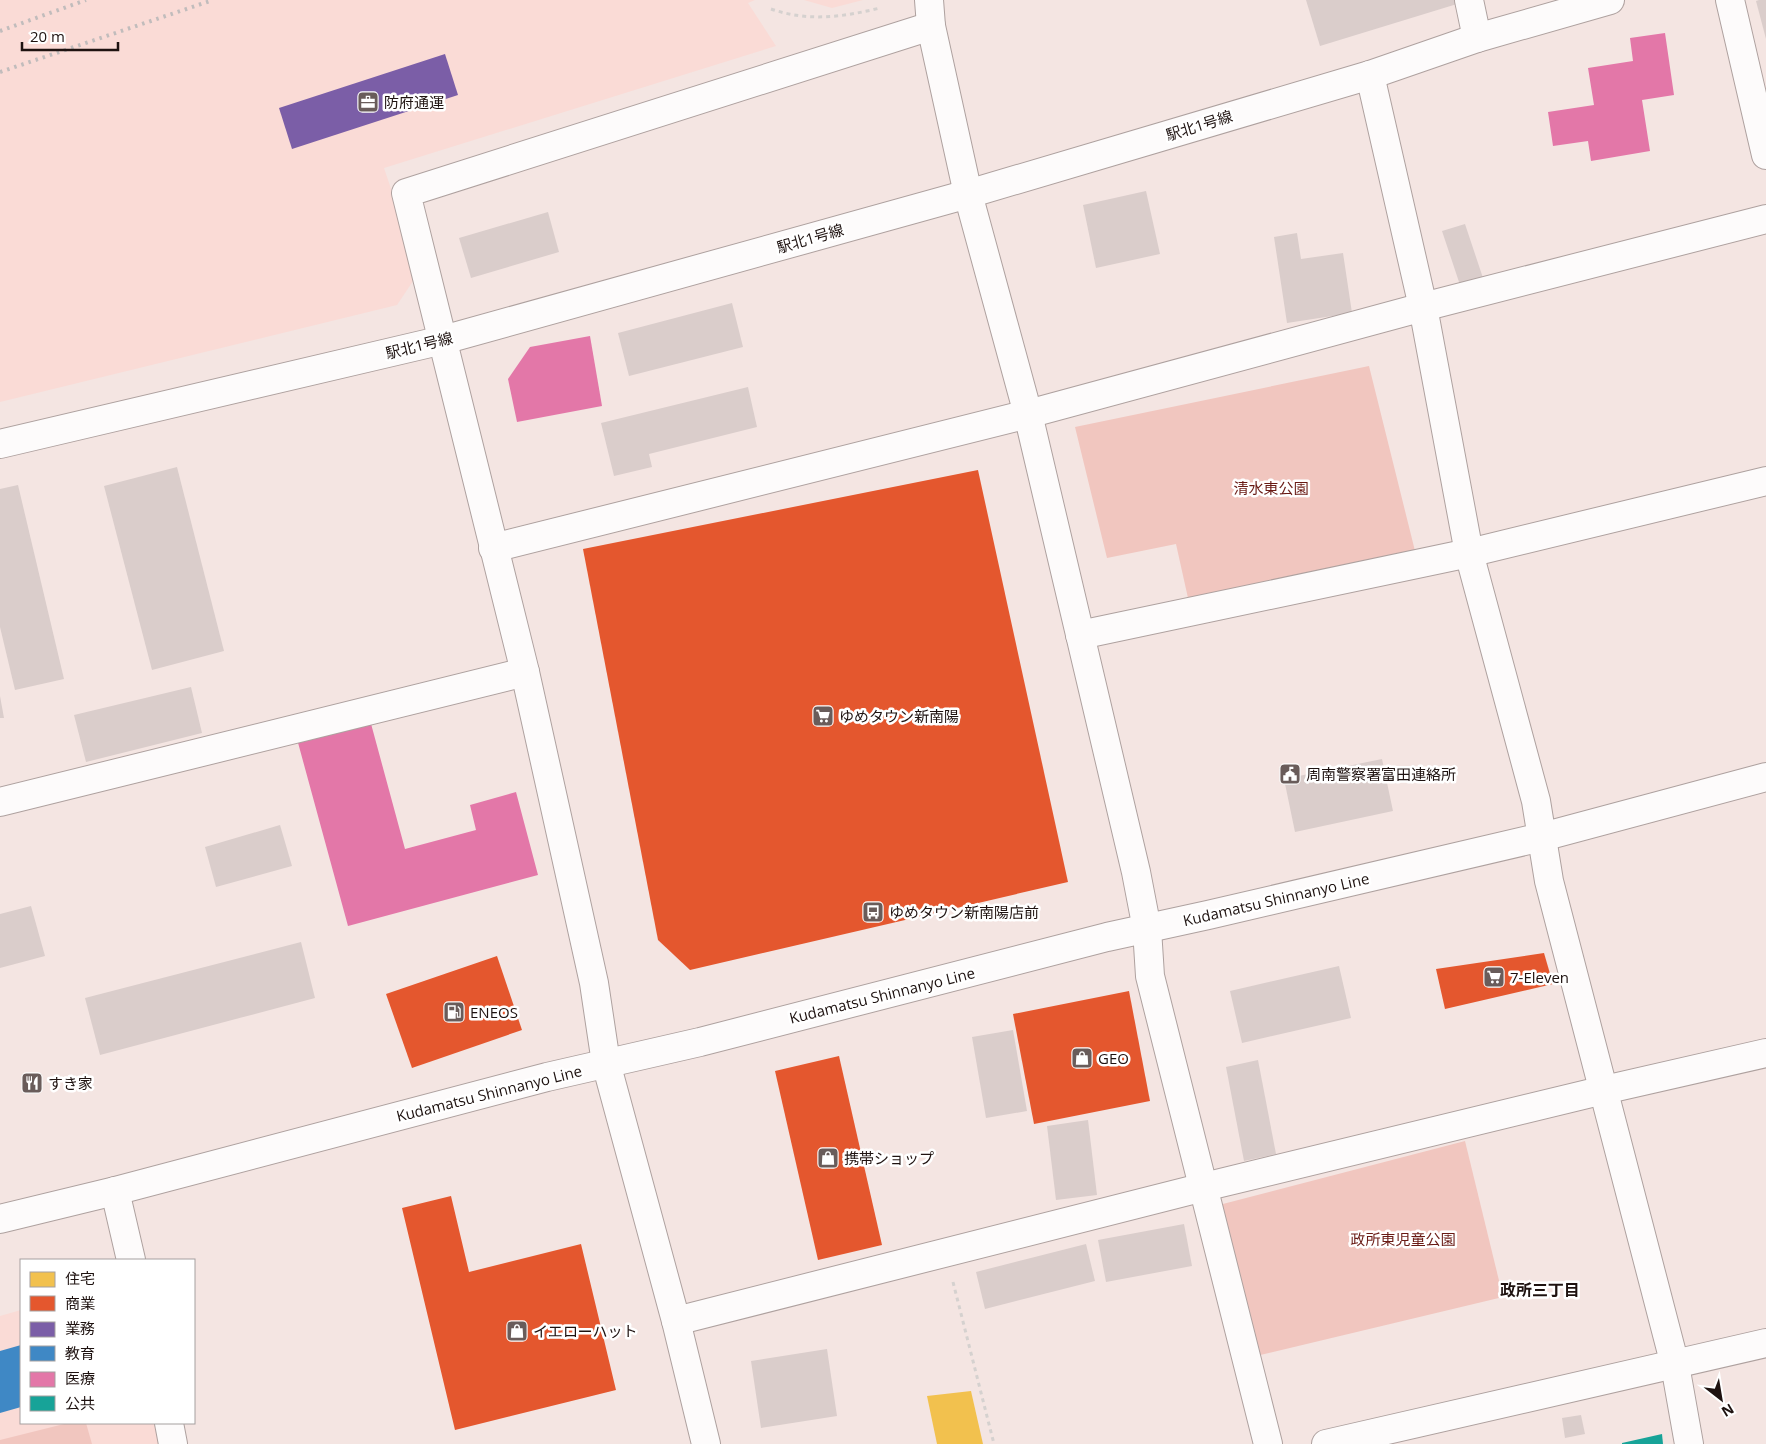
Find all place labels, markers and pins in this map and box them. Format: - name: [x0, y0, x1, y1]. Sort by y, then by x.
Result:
- office icon: 防府通運: [356, 90, 380, 114]
- place label: 防府通運: [384, 92, 444, 112]
- supermarket icon: ゆめタウン新南陽: [811, 704, 835, 728]
- place label: ゆめタウン新南陽: [839, 706, 959, 726]
- public building icon: 周南警察署富田連絡所: [1278, 762, 1302, 786]
- place label: 周南警察署富田連絡所: [1306, 764, 1456, 784]
- bus stop icon: ゆめタウン新南陽店前: [861, 900, 885, 924]
- place label: ゆめタウン新南陽店前: [889, 902, 1039, 922]
- supermarket icon: 7-Eleven: [1482, 965, 1506, 989]
- place label: 7-Eleven: [1510, 967, 1569, 987]
- fuel station icon: ENEOS: [442, 1000, 466, 1024]
- place label: ENEOS: [470, 1002, 518, 1022]
- shop icon: GEO: [1070, 1046, 1094, 1070]
- place label: GEO: [1098, 1048, 1129, 1068]
- restaurant icon: すき家: [20, 1071, 44, 1095]
- place label: すき家: [48, 1073, 93, 1093]
- shop icon: 携帯ショップ: [816, 1146, 840, 1170]
- place label: 携帯ショップ: [844, 1148, 934, 1168]
- shop icon: イエローハット: [505, 1319, 529, 1343]
- place label: イエローハット: [533, 1321, 638, 1341]

